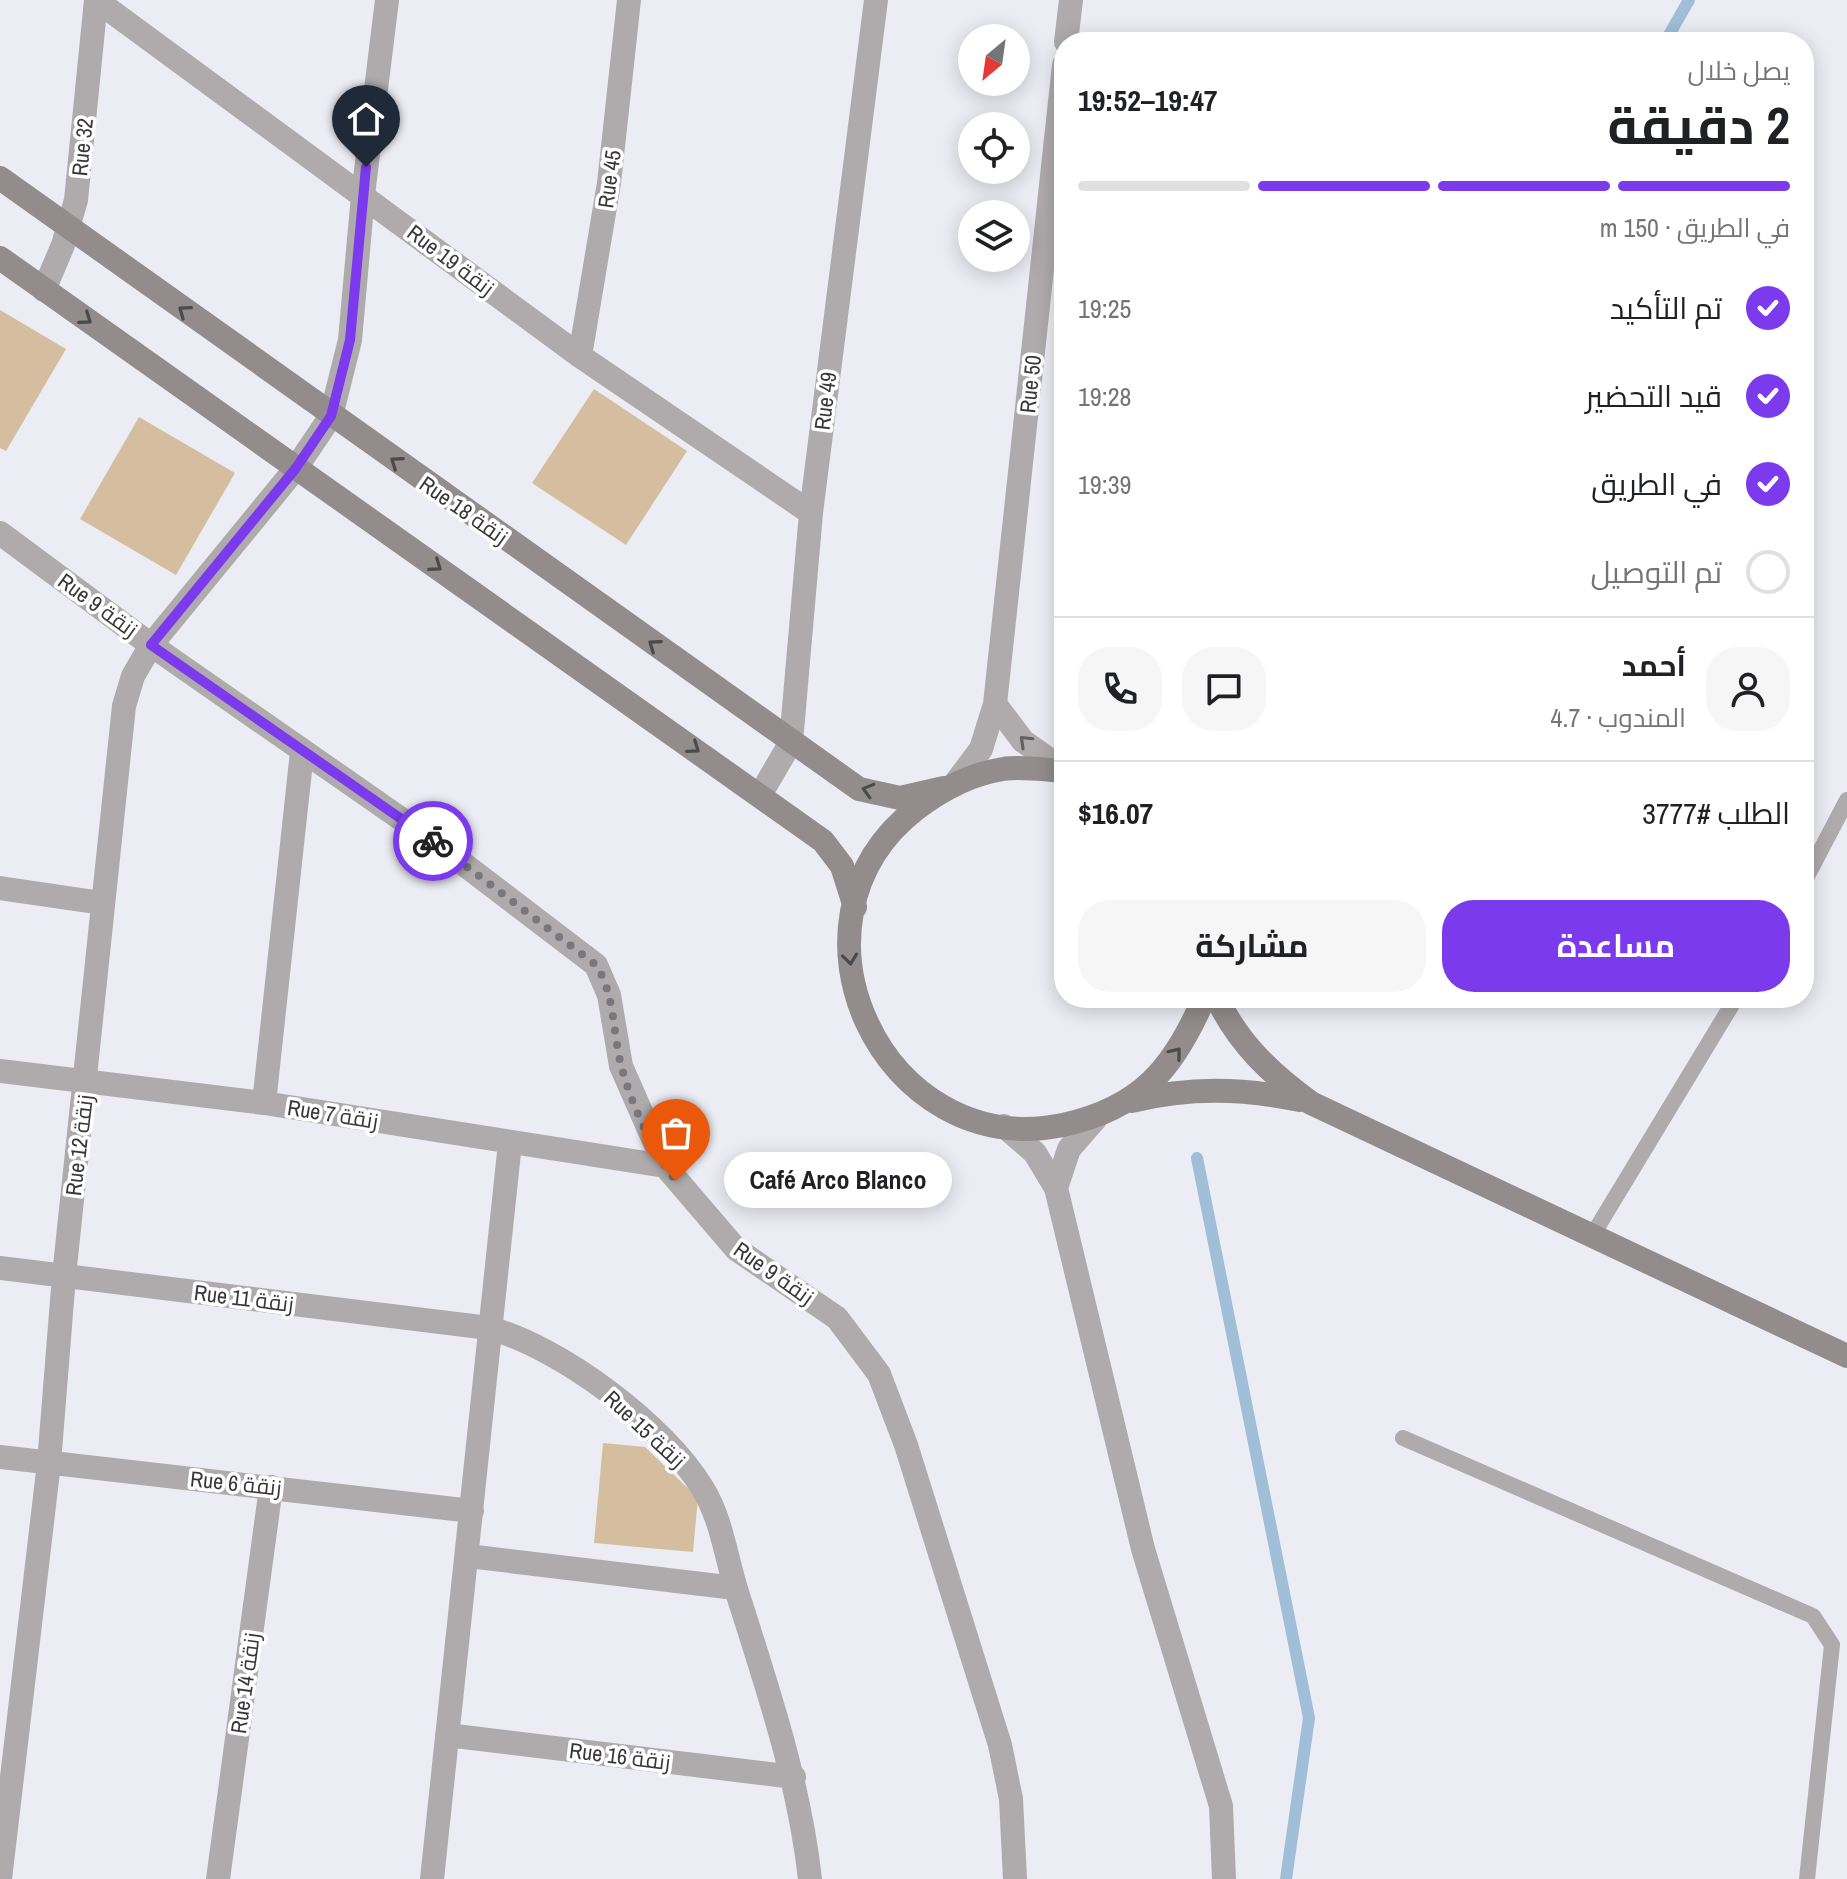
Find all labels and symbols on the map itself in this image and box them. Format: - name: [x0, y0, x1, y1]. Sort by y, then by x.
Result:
- north arrow: [958, 24, 1030, 96]
- pin: [332, 85, 400, 167]
- street label: Rue 32: [64, 117, 100, 177]
- street label: Rue 45: [590, 148, 628, 210]
- street label: Rue 19 زنقة: [401, 217, 501, 303]
- one-way arrow: [179, 306, 193, 321]
- one-way arrow: [78, 309, 92, 324]
- street label: Rue 50: [1012, 354, 1048, 414]
- street label: Rue 49: [807, 370, 843, 432]
- one-way arrow: [390, 457, 404, 472]
- street label: Rue 18 زنقة: [414, 469, 514, 551]
- one-way arrow: [427, 557, 441, 571]
- street label: Rue 9 زنقة: [52, 566, 144, 644]
- one-way arrow: [648, 640, 662, 655]
- one-way arrow: [1020, 736, 1034, 751]
- one-way arrow: [685, 739, 700, 753]
- one-way arrow: [862, 783, 875, 799]
- courier: [393, 801, 473, 881]
- one-way arrow: [841, 952, 858, 966]
- one-way arrow: [1166, 1048, 1181, 1063]
- street label: Rue 7 زنقة: [285, 1092, 381, 1136]
- street label: Rue 12 زنقة: [58, 1093, 100, 1197]
- pin: [642, 1099, 710, 1181]
- callout: Café Arco Blanco: [724, 1153, 952, 1209]
- street label: Rue 9 زنقة: [728, 1234, 820, 1312]
- street label: Rue 11 زنقة: [192, 1277, 296, 1319]
- street label: Rue 15 زنقة: [598, 1383, 692, 1475]
- street label: Rue 6 زنقة: [189, 1463, 283, 1503]
- street label: Rue 14 زنقة: [223, 1631, 267, 1735]
- street label: Rue 16 زنقة: [568, 1735, 672, 1777]

